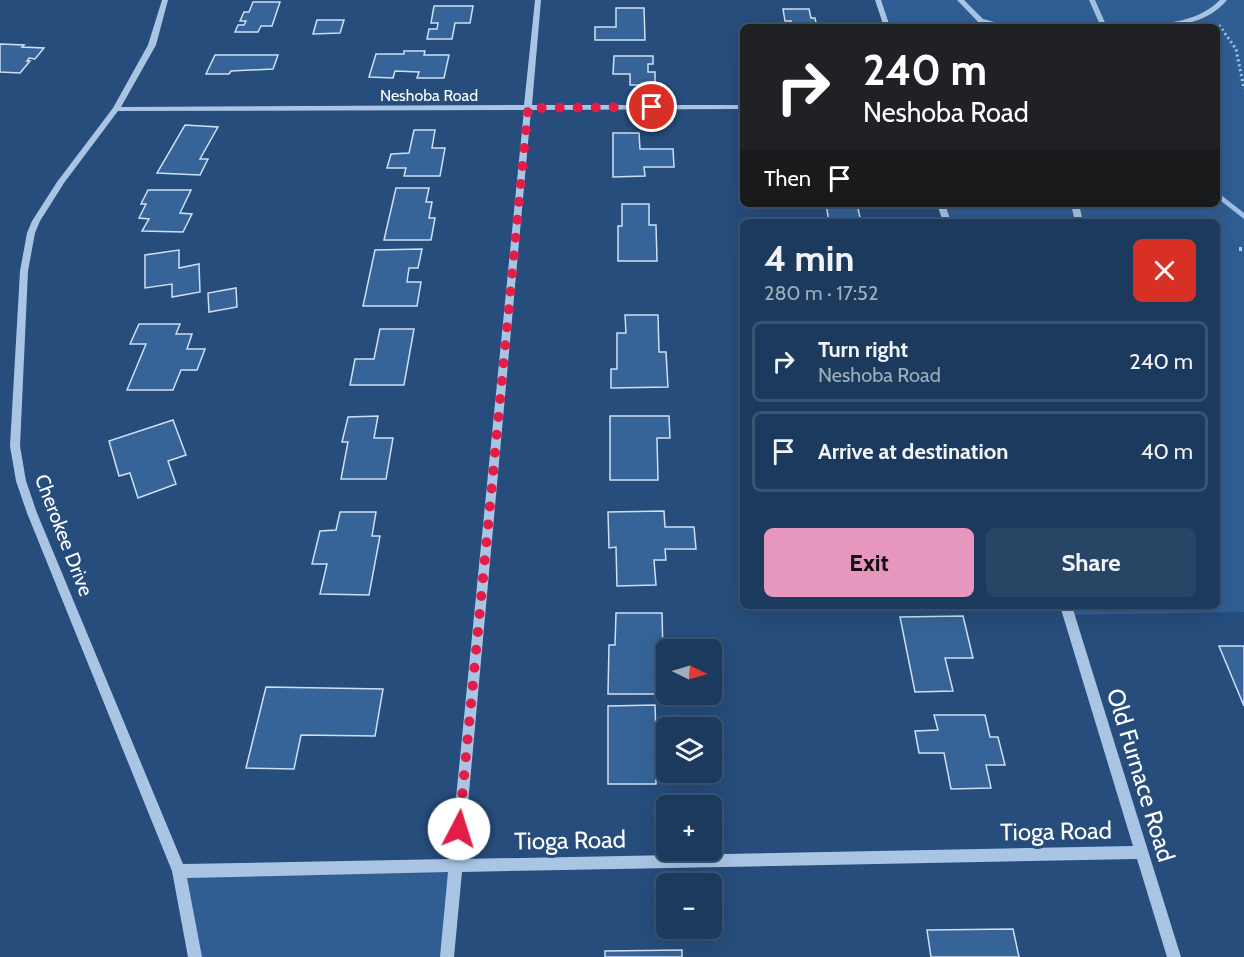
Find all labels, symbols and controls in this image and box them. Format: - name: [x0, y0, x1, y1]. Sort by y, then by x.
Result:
- text: 240 m: [863, 44, 987, 96]
- icon: right: [764, 48, 842, 126]
- pin: [626, 81, 677, 132]
- street label: Neshoba Road: [380, 86, 478, 105]
- icon: arrive: [635, 90, 668, 123]
- text: Neshoba Road: [863, 96, 1029, 129]
- icon: arrive: [823, 162, 856, 195]
- text: Then: [764, 165, 811, 192]
- text: 4 min: [764, 236, 854, 280]
- button: close: [1133, 239, 1196, 302]
- text: 280 m · 17:52: [764, 281, 878, 305]
- text: Turn right: [818, 336, 908, 363]
- icon: right: [767, 345, 800, 378]
- text: 240 m: [1129, 348, 1193, 375]
- text: Neshoba Road: [818, 363, 941, 387]
- icon: arrive: [767, 435, 800, 468]
- text: Arrive at destination: [818, 438, 1008, 465]
- text: 40 m: [1141, 438, 1193, 465]
- street label: Cherokee Drive: [30, 471, 98, 599]
- button: Exit: [764, 528, 974, 597]
- button: Share: [986, 528, 1196, 597]
- north arrow: [656, 639, 722, 705]
- map controls: [656, 639, 722, 939]
- street label: Old Furnace Road: [1101, 685, 1181, 865]
- button: layers: [656, 717, 722, 783]
- button: +: [656, 795, 722, 861]
- position arrow: [427, 797, 491, 861]
- street label: Tioga Road: [1000, 816, 1112, 846]
- street label: Tioga Road: [514, 825, 626, 855]
- button: −: [656, 873, 722, 939]

